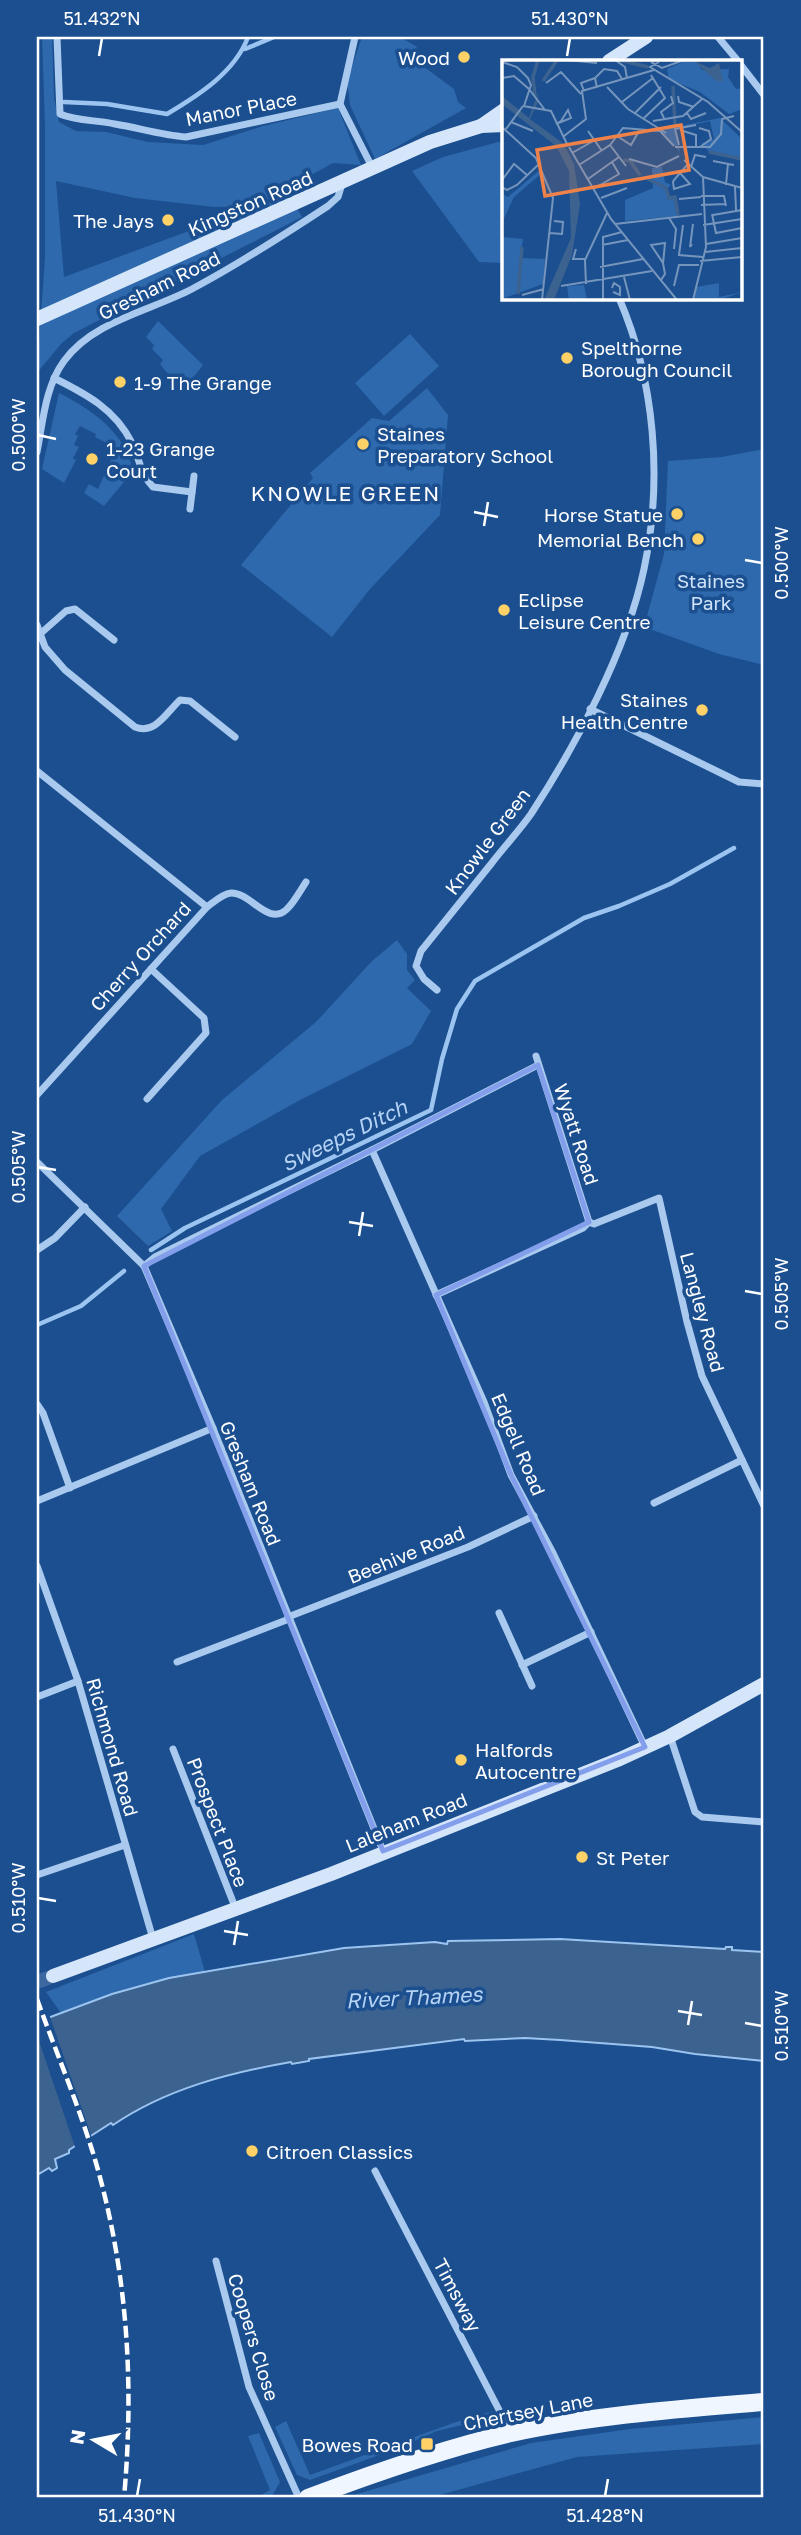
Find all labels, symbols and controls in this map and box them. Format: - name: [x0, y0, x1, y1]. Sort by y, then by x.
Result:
- text: 51.432°N: [63, 7, 141, 29]
- text: 51.430°N: [531, 7, 609, 29]
- place label: Wood: [398, 46, 450, 69]
- marker: Wood: [456, 49, 472, 65]
- inset map: [502, 60, 742, 299]
- street label: Manor Place: [183, 86, 299, 130]
- street label: Kingston Road: [184, 165, 316, 241]
- place label: The Jays: [73, 209, 154, 232]
- marker: The Jays: [160, 212, 176, 228]
- street label: Gresham Road: [95, 246, 223, 324]
- place label: Spelthorne Borough Council: [581, 336, 732, 381]
- marker: Spelthorne Borough Council: [559, 350, 575, 366]
- place label: 1-9 The Grange: [134, 371, 272, 394]
- marker: 1-9 The Grange: [112, 374, 128, 390]
- text: 0.500°W: [7, 398, 29, 472]
- place label: Staines Preparatory School: [377, 422, 553, 467]
- marker: Staines Preparatory School: [355, 436, 371, 452]
- place label: 1-23 Grange Court: [106, 437, 215, 482]
- marker: 1-23 Grange Court: [84, 451, 100, 467]
- district label: KNOWLE GREEN: [251, 480, 441, 506]
- place label: Horse Statue: [544, 503, 663, 526]
- marker: Horse Statue: [669, 506, 685, 522]
- text: 0.500°W: [770, 526, 792, 600]
- place label: Memorial Bench: [537, 528, 684, 551]
- marker: Memorial Bench: [690, 531, 706, 547]
- park label: Staines Park: [677, 569, 745, 614]
- place label: Eclipse Leisure Centre: [518, 588, 651, 633]
- marker: Eclipse Leisure Centre: [496, 602, 512, 618]
- place label: Staines Health Centre: [561, 688, 688, 733]
- marker: Staines Health Centre: [694, 702, 710, 718]
- street label: Knowle Green: [439, 783, 535, 899]
- street label: Cherry Orchard: [85, 897, 195, 1015]
- street label: Wyatt Road: [550, 1080, 604, 1188]
- water label: Sweeps Ditch: [277, 1093, 412, 1177]
- text: 0.505°W: [7, 1131, 29, 1203]
- street label: Langley Road: [676, 1249, 730, 1375]
- text: 0.505°W: [770, 1258, 792, 1330]
- street label: Edgell Road: [487, 1389, 551, 1499]
- street label: Gresham Road: [216, 1417, 286, 1549]
- street label: Beehive Road: [344, 1520, 468, 1588]
- street label: Richmond Road: [82, 1675, 144, 1819]
- place label: Halfords Autocentre: [475, 1738, 577, 1783]
- marker: Halfords Autocentre: [453, 1752, 469, 1768]
- street label: Prospect Place: [183, 1754, 253, 1890]
- street label: Laleham Road: [342, 1787, 470, 1857]
- place label: St Peter: [596, 1846, 670, 1869]
- marker: St Peter: [574, 1849, 590, 1865]
- text: 0.510°W: [7, 1862, 29, 1934]
- water label: River Thames: [345, 1980, 484, 2014]
- text: 0.510°W: [770, 1990, 792, 2062]
- place label: Citroen Classics: [266, 2140, 413, 2163]
- marker: Citroen Classics: [244, 2143, 260, 2159]
- street label: Timsway: [429, 2254, 487, 2336]
- street label: Coopers Close: [224, 2271, 284, 2403]
- street label: Chertsey Lane: [461, 2387, 595, 2435]
- north arrow: [60, 2406, 130, 2476]
- text: N: [64, 2428, 89, 2446]
- place label: Bowes Road: [301, 2433, 413, 2456]
- marker: Bowes Road: [419, 2436, 435, 2452]
- text: 51.430°N: [98, 2504, 176, 2526]
- text: 51.428°N: [566, 2504, 644, 2526]

